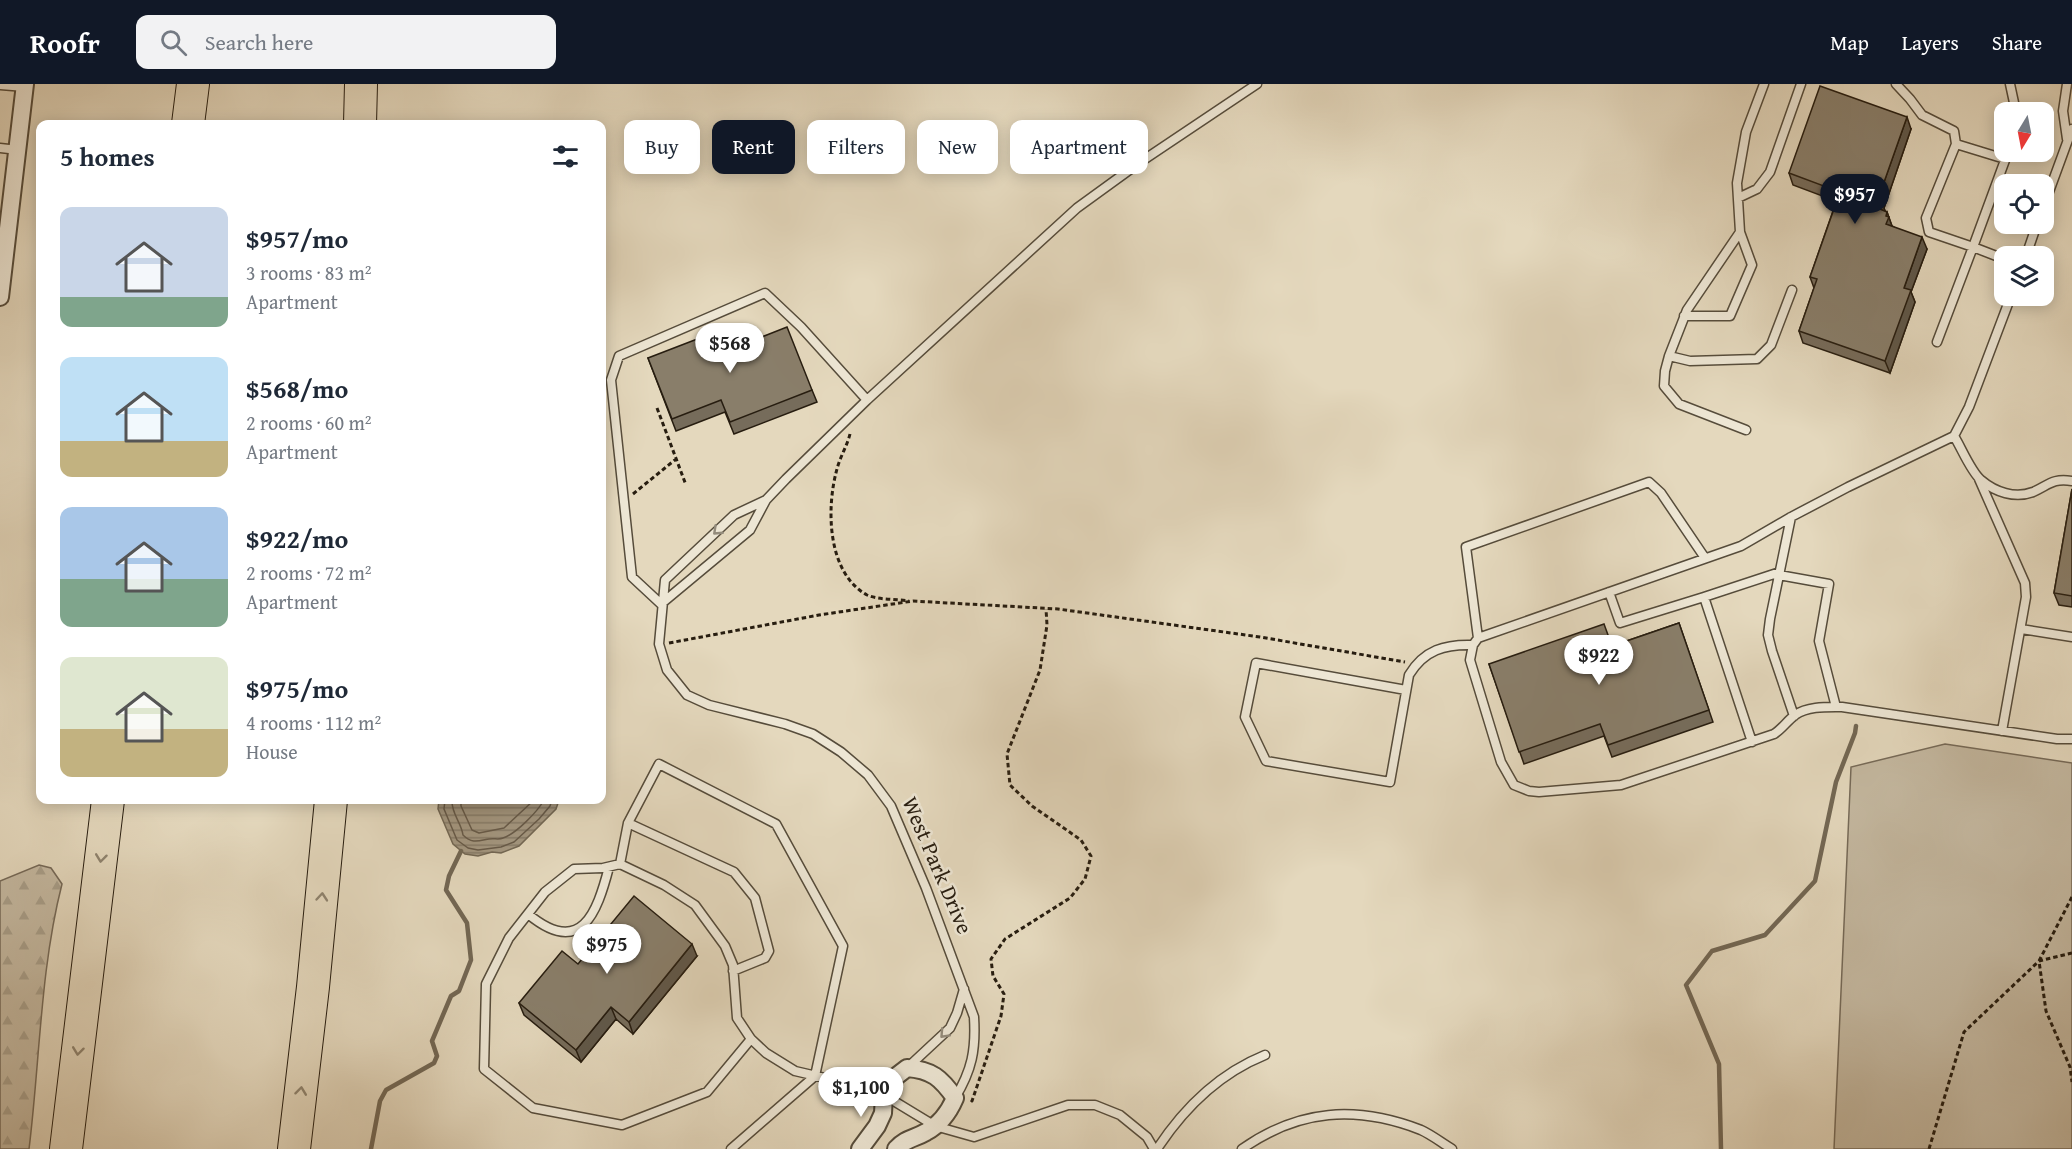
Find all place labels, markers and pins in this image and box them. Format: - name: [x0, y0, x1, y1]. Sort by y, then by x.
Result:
- pin: $957: [1819, 174, 1891, 225]
- pin: $568: [694, 323, 766, 374]
- pin: $922: [1563, 635, 1635, 686]
- pin: $975: [571, 924, 643, 975]
- pin: $1,100: [812, 1067, 910, 1118]

